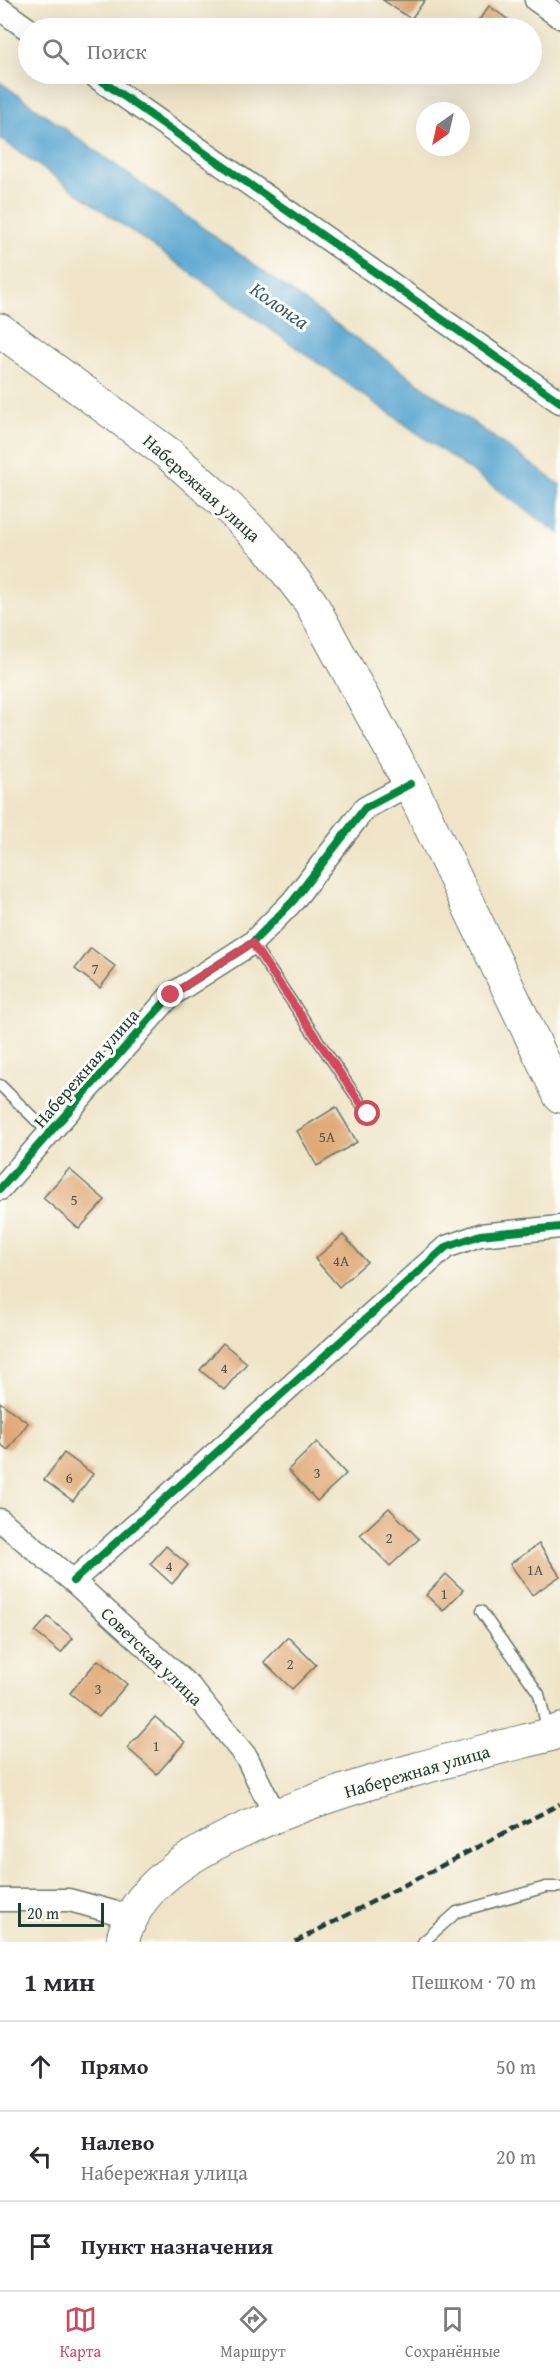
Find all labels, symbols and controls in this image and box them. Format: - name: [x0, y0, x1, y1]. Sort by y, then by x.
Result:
- search box: [18, 18, 542, 84]
- icon: search: [39, 35, 72, 68]
- text: Поиск: [87, 35, 147, 67]
- north arrow: [416, 102, 470, 156]
- water label: Колонга: [245, 274, 316, 336]
- street label: Набережная улица: [137, 428, 267, 549]
- house number: 7: [91, 958, 99, 979]
- route end: [157, 981, 183, 1007]
- street label: Набережная улица: [27, 1002, 146, 1134]
- route start: [354, 1100, 380, 1126]
- house number: 5А: [319, 1126, 335, 1147]
- house number: 5: [70, 1189, 78, 1210]
- house number: 4А: [333, 1250, 349, 1271]
- house number: 4: [220, 1357, 228, 1378]
- house number: 3: [313, 1462, 321, 1483]
- house number: 6: [65, 1467, 73, 1488]
- house number: 2: [385, 1527, 393, 1548]
- house number: 4: [165, 1555, 173, 1576]
- house number: 1А: [527, 1559, 543, 1580]
- house number: 1: [440, 1583, 448, 1604]
- street label: Советская улица: [95, 1600, 209, 1712]
- house number: 2: [286, 1653, 294, 1674]
- house number: 3: [94, 1678, 102, 1699]
- house number: 1: [152, 1735, 160, 1756]
- street label: Набережная улица: [341, 1737, 493, 1805]
- scale bar: [18, 1900, 104, 1928]
- text: 20 m: [27, 1901, 59, 1925]
- text: 1 мин: [24, 1962, 95, 2001]
- text: Пешком · 70 m: [411, 1967, 536, 1996]
- icon: ahead: [24, 2050, 57, 2083]
- text: Прямо: [81, 2050, 148, 2082]
- text: 50 m: [496, 2052, 536, 2081]
- text: Налево: [81, 2126, 154, 2158]
- icon: left: [24, 2140, 57, 2173]
- text: 20 m: [496, 2142, 536, 2171]
- text: Набережная улица: [81, 2158, 248, 2187]
- icon: arrive: [24, 2230, 57, 2263]
- text: Пункт назначения: [81, 2230, 273, 2262]
- tab: Карта: [60, 2303, 101, 2363]
- tab: Маршрут: [220, 2303, 286, 2363]
- tab: Сохранённые: [405, 2303, 500, 2363]

